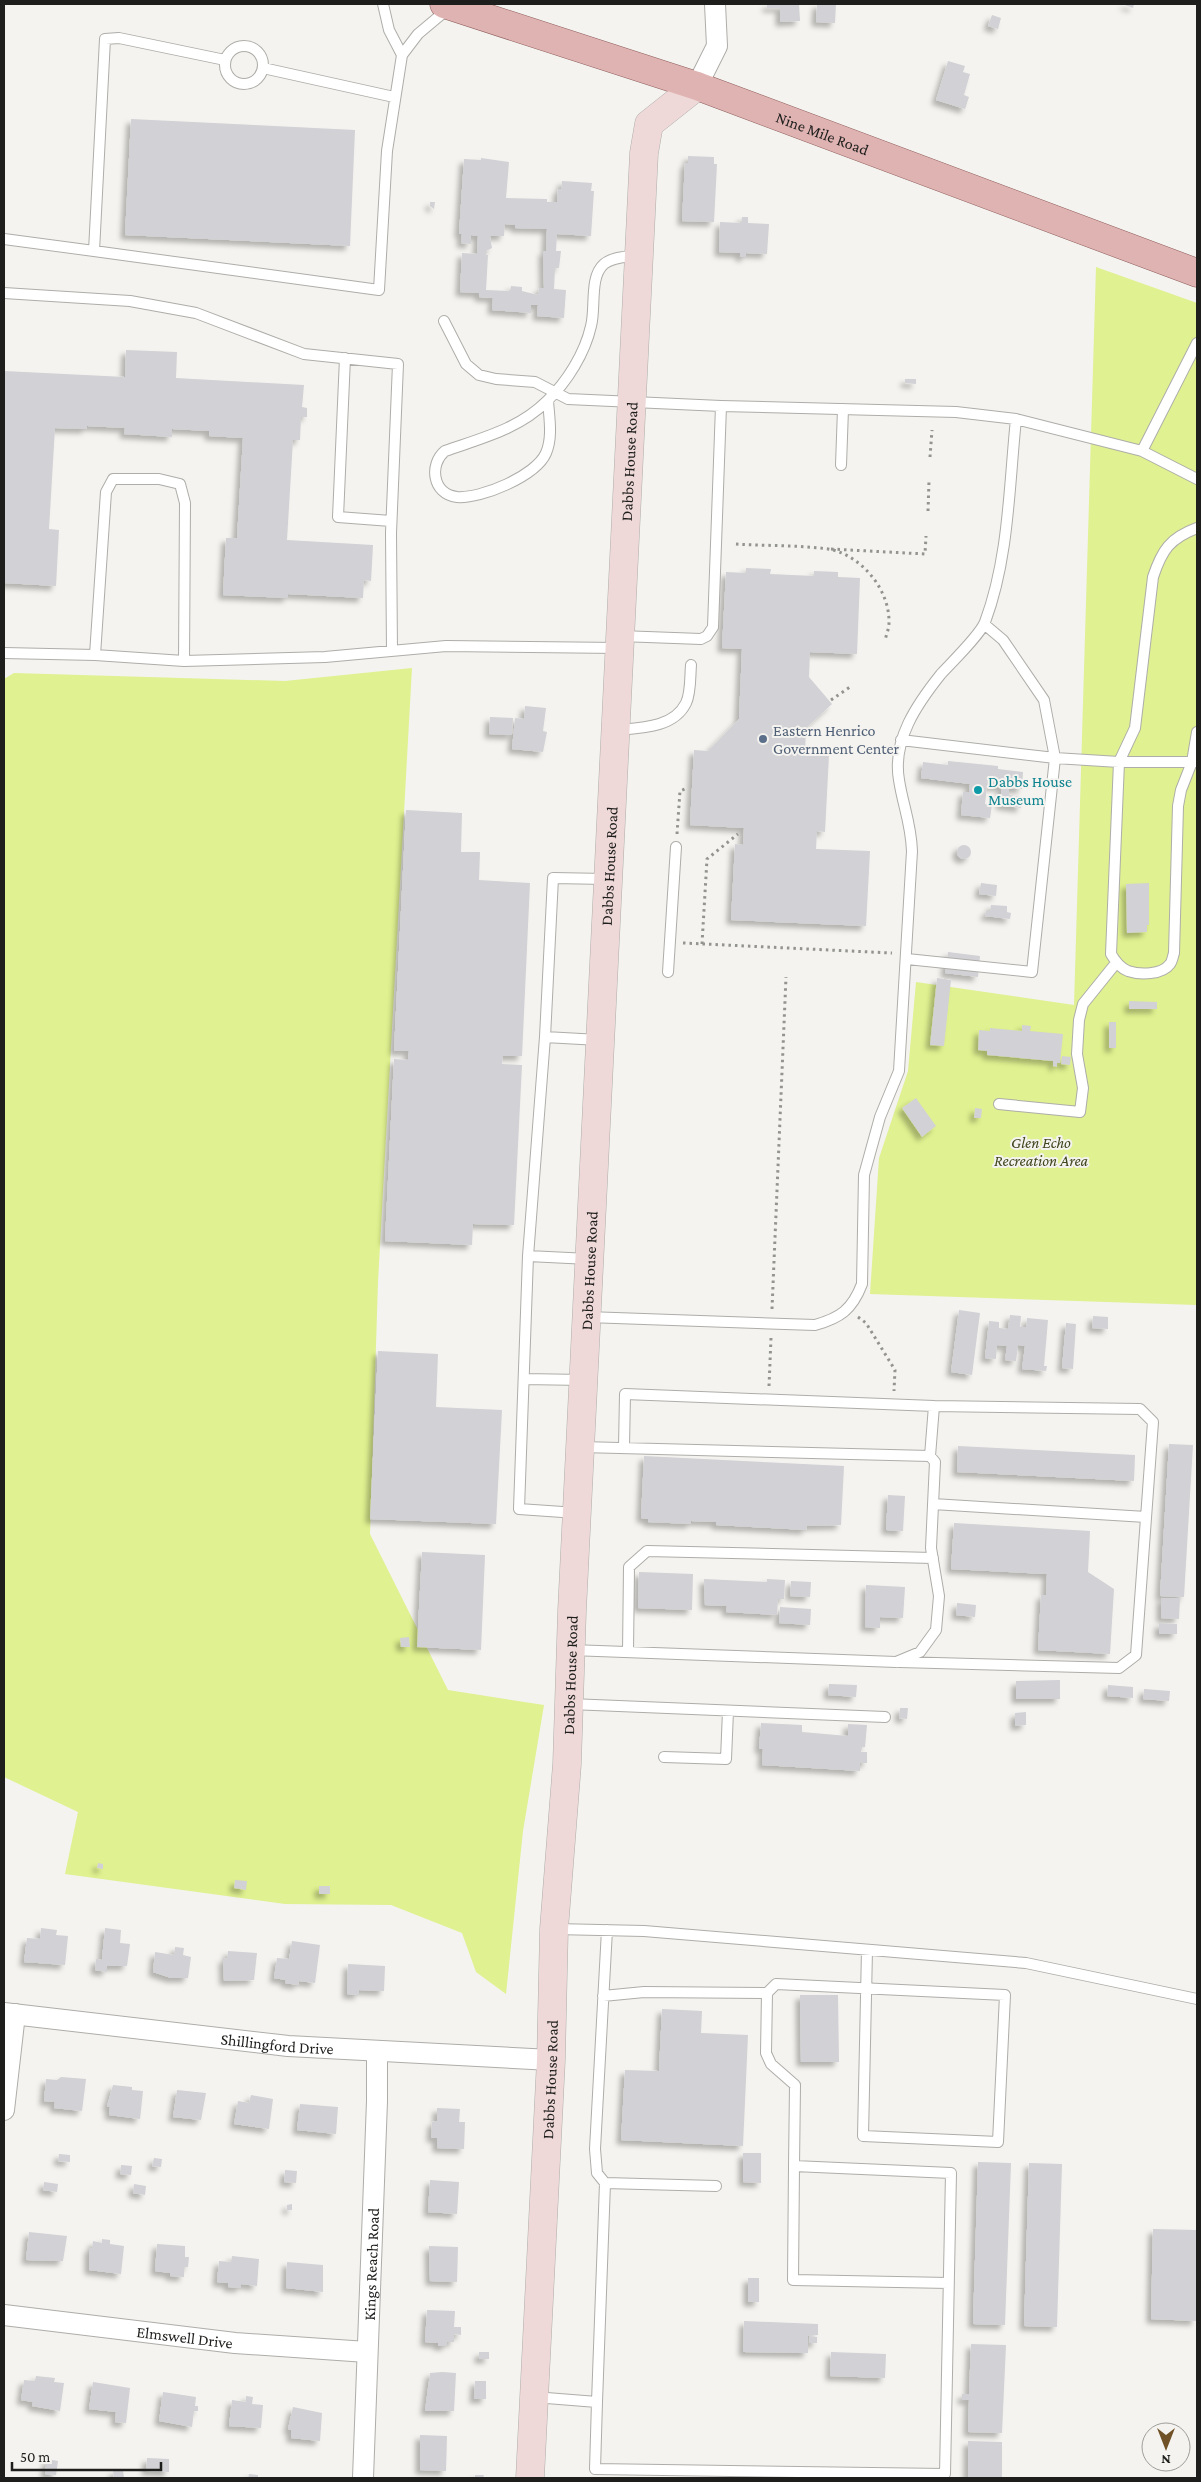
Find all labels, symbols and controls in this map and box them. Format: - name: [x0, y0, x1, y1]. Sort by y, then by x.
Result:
- street label: Nine Mile Road: [774, 108, 872, 159]
- street label: Dabbs House Road: [618, 401, 641, 522]
- place label: Eastern Henrico Government Center: [773, 722, 900, 757]
- marker: Eastern Henrico Government Center: [757, 733, 769, 745]
- place label: Dabbs House Museum: [988, 773, 1072, 808]
- marker: Dabbs House Museum: [972, 784, 984, 796]
- street label: Dabbs House Road: [598, 805, 621, 926]
- park label: Glen Echo Recreation Area: [994, 1134, 1089, 1169]
- street label: Dabbs House Road: [578, 1210, 601, 1331]
- street label: Dabbs House Road: [560, 1615, 581, 1735]
- street label: Dabbs House Road: [539, 2019, 561, 2140]
- street label: Shillingford Drive: [220, 2030, 334, 2057]
- street label: Kings Reach Road: [361, 2207, 382, 2321]
- street label: Elmswell Drive: [136, 2323, 234, 2352]
- north arrow: [1141, 2422, 1191, 2472]
- scale bar: [12, 2440, 161, 2472]
- text: 50 m: [20, 2449, 50, 2465]
- text: N: [1161, 2452, 1171, 2468]

